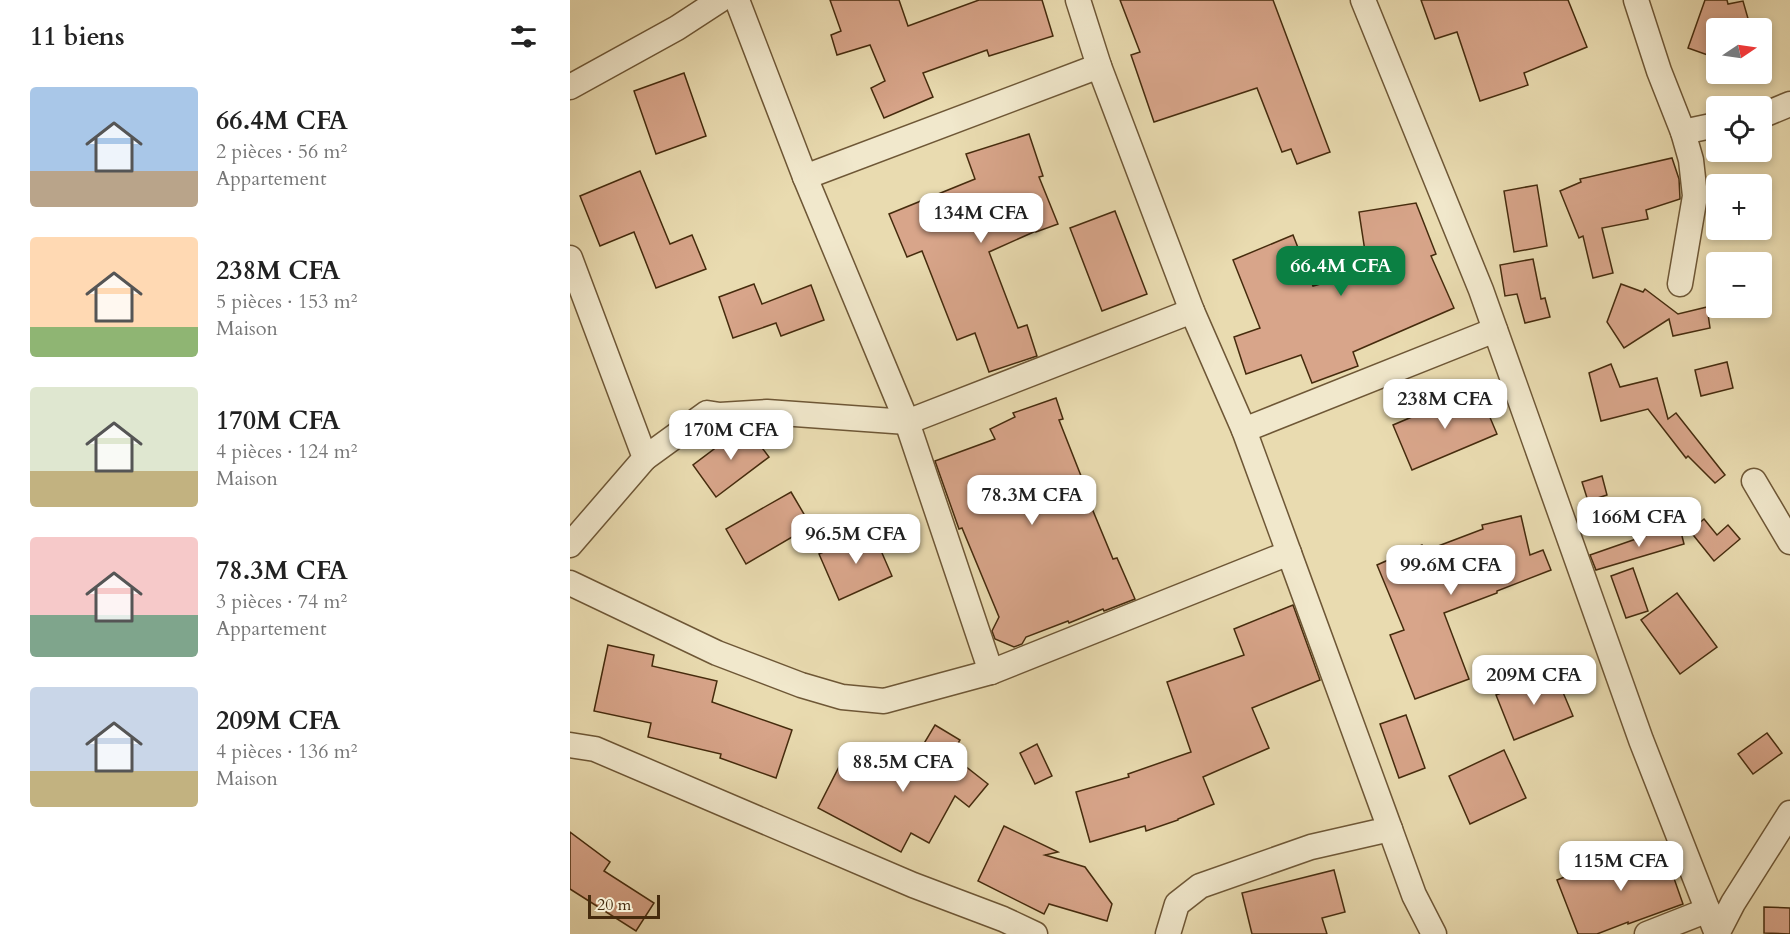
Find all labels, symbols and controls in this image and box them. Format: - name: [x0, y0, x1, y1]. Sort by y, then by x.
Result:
- north arrow: [1706, 18, 1772, 84]
- map controls: [1706, 18, 1772, 318]
- text: 11 biens: [30, 19, 125, 54]
- icon: filters: [507, 20, 540, 53]
- button: locate: [1706, 96, 1772, 162]
- text: 66.4M CFA: [216, 103, 348, 138]
- icon: home: [78, 111, 150, 183]
- text: 2 pièces · 56 m²: [216, 138, 347, 165]
- text: Appartement: [216, 165, 327, 192]
- button: +: [1706, 174, 1772, 240]
- pin: 134M CFA: [919, 193, 1043, 244]
- text: 134M CFA: [933, 199, 1029, 226]
- pin: 66.4M CFA: [1272, 246, 1410, 297]
- text: 66.4M CFA: [1290, 252, 1392, 279]
- button: −: [1706, 252, 1772, 318]
- text: 238M CFA: [216, 253, 340, 288]
- icon: home: [78, 261, 150, 333]
- text: 5 pièces · 153 m²: [216, 288, 357, 315]
- text: Maison: [216, 315, 278, 342]
- pin: 238M CFA: [1383, 379, 1507, 430]
- text: 238M CFA: [1397, 385, 1493, 412]
- text: 170M CFA: [216, 403, 340, 438]
- pin: 170M CFA: [669, 410, 793, 461]
- icon: home: [78, 411, 150, 483]
- text: 170M CFA: [683, 416, 779, 443]
- text: 4 pièces · 124 m²: [216, 438, 357, 465]
- text: Maison: [216, 465, 278, 492]
- pin: 78.3M CFA: [963, 475, 1101, 526]
- text: 78.3M CFA: [981, 481, 1083, 508]
- pin: 166M CFA: [1577, 497, 1701, 548]
- text: 166M CFA: [1591, 503, 1687, 530]
- pin: 96.5M CFA: [787, 514, 925, 565]
- text: 96.5M CFA: [805, 520, 907, 547]
- pin: 99.6M CFA: [1382, 545, 1520, 596]
- text: 99.6M CFA: [1400, 551, 1502, 578]
- text: 78.3M CFA: [216, 553, 348, 588]
- icon: home: [78, 561, 150, 633]
- text: 3 pièces · 74 m²: [216, 588, 347, 615]
- text: Appartement: [216, 615, 327, 642]
- pin: 209M CFA: [1472, 655, 1596, 706]
- text: 209M CFA: [1486, 661, 1582, 688]
- text: 209M CFA: [216, 703, 340, 738]
- icon: home: [78, 711, 150, 783]
- text: 4 pièces · 136 m²: [216, 738, 357, 765]
- pin: 88.5M CFA: [834, 742, 972, 793]
- text: 88.5M CFA: [852, 748, 954, 775]
- text: Maison: [216, 765, 278, 792]
- pin: 115M CFA: [1559, 841, 1683, 892]
- text: 115M CFA: [1573, 847, 1669, 874]
- scale bar: [588, 892, 660, 920]
- text: 20 m: [597, 894, 631, 916]

